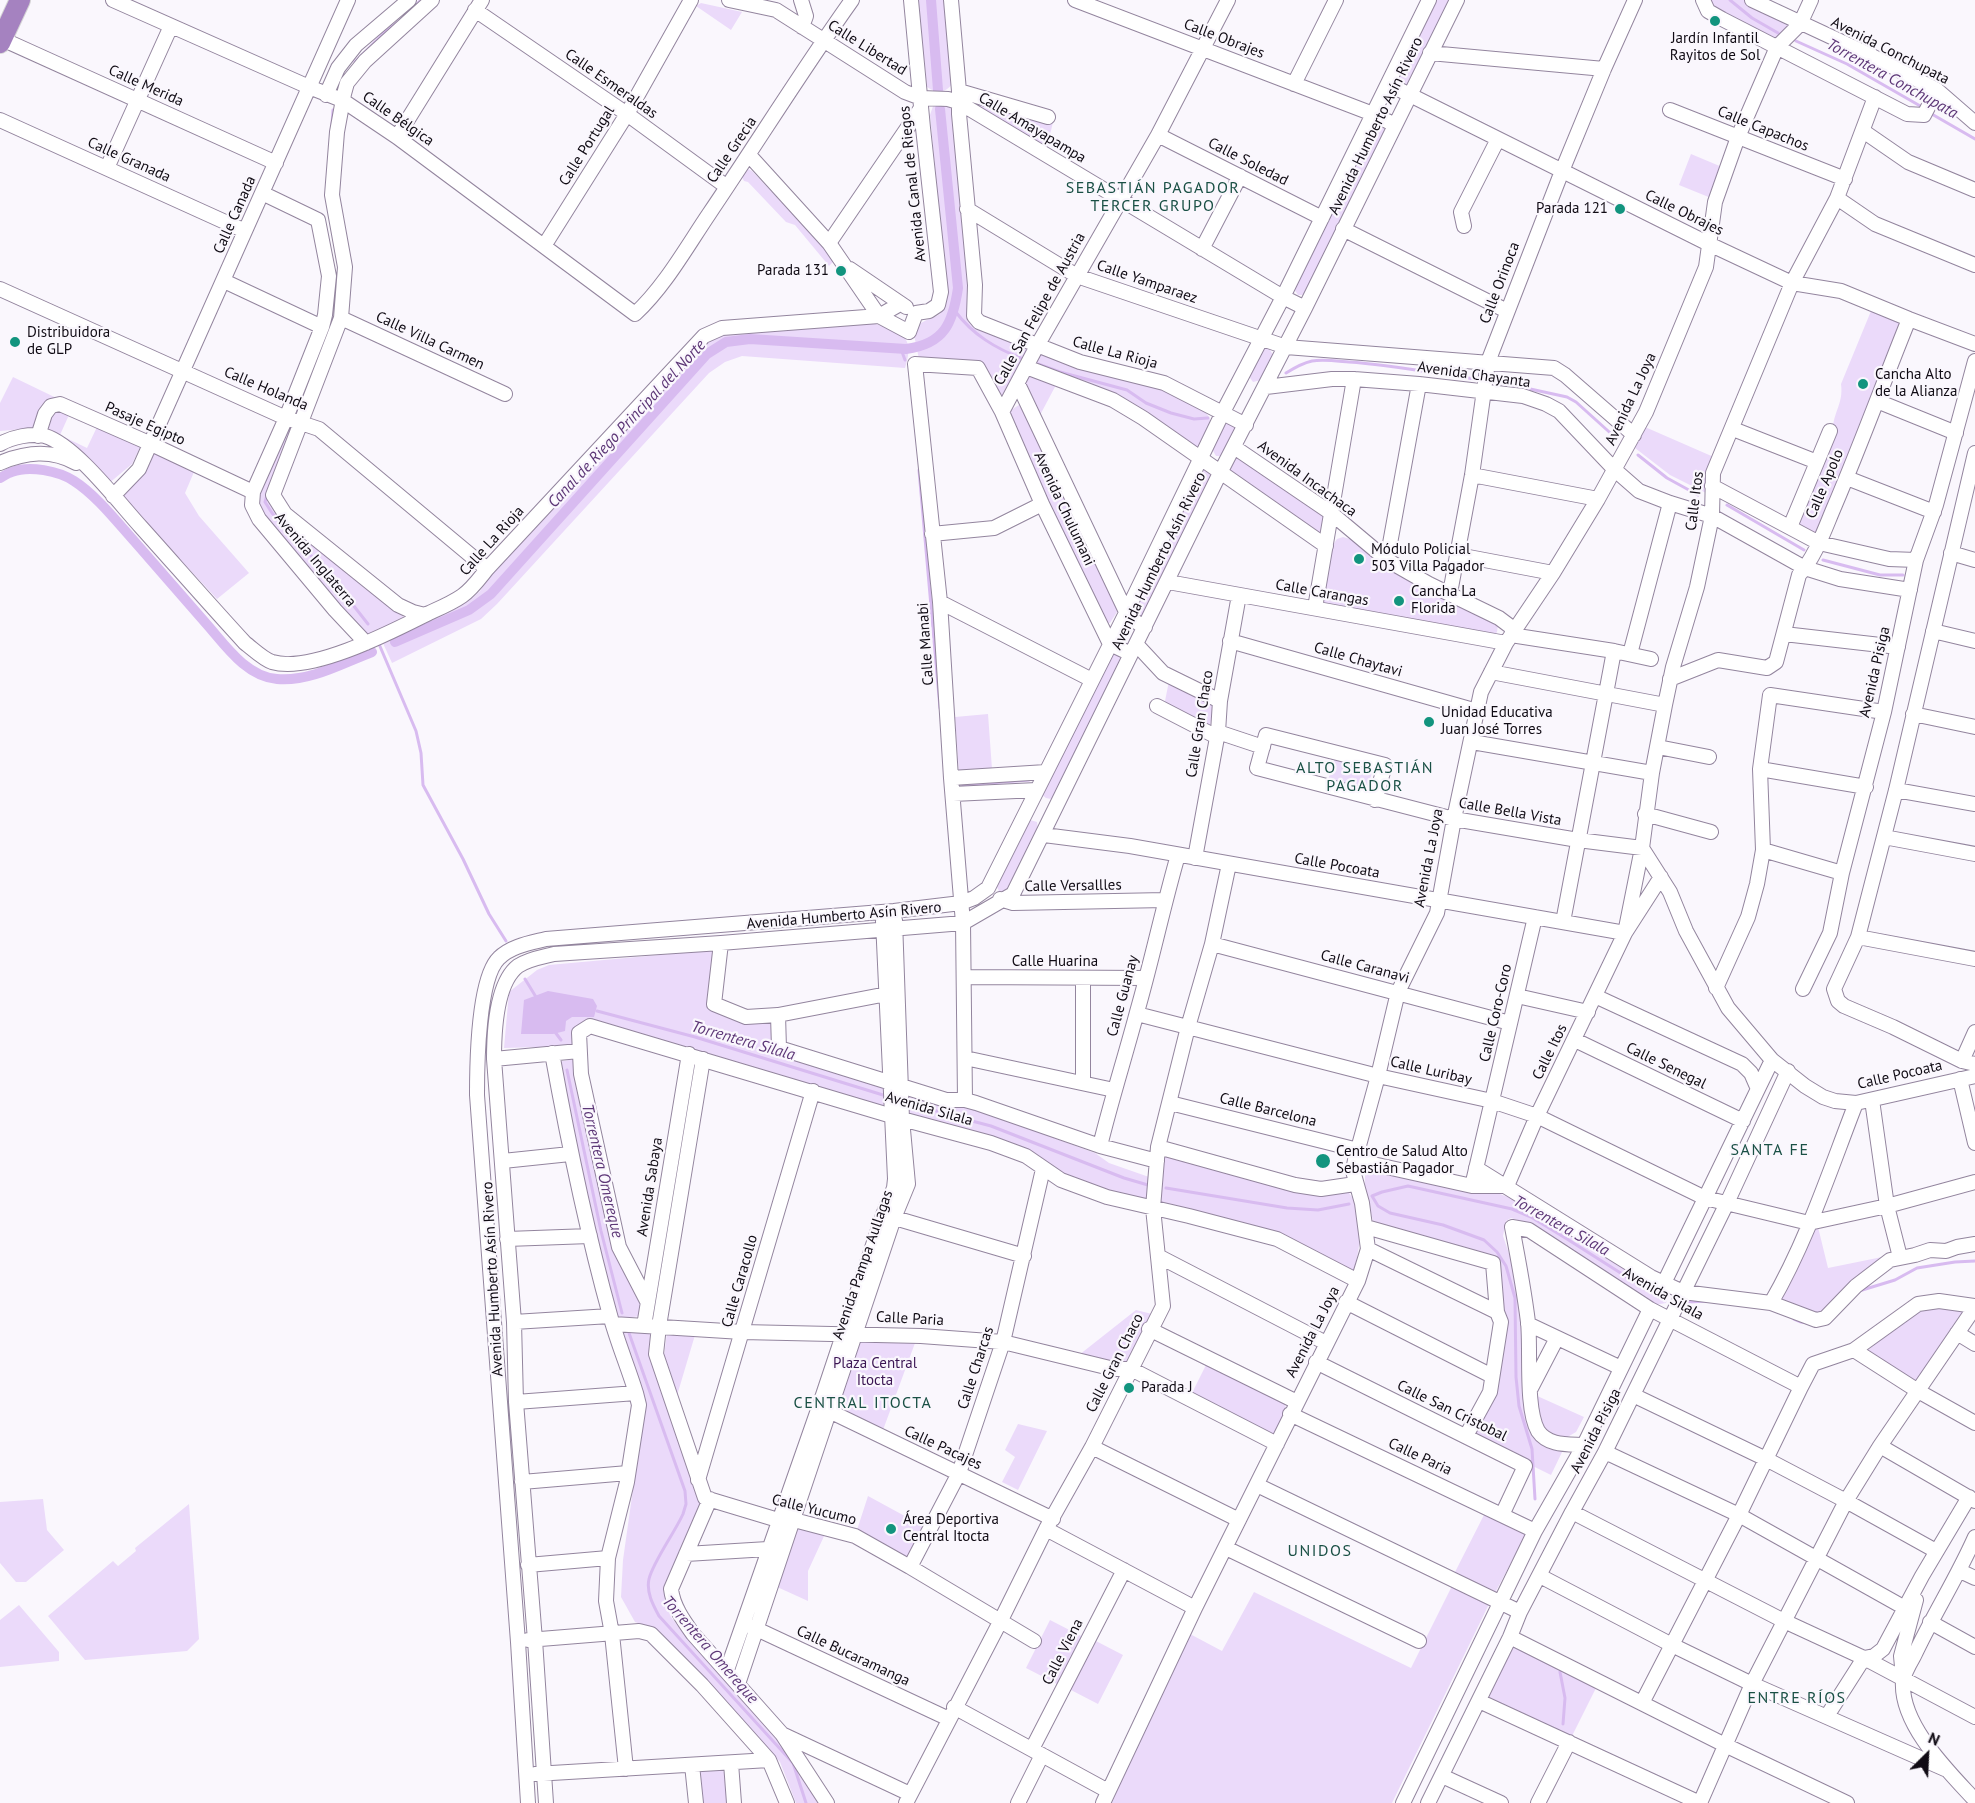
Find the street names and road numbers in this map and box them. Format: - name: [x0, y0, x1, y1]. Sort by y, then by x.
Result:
- street label: Avenida Conchupata: [1828, 13, 1952, 89]
- street label: Calle Obrajes: [1181, 15, 1267, 63]
- street label: Calle Libertad: [824, 17, 910, 79]
- street label: Avenida Humberto Asín Rivero: [1325, 34, 1427, 218]
- street label: Calle Esmeraldas: [561, 45, 661, 123]
- street label: Calle Merida: [106, 61, 186, 111]
- street label: Calle Bélgica: [359, 88, 437, 150]
- street label: Calle Amayapampa: [975, 89, 1089, 167]
- street label: Calle Portugal: [555, 103, 619, 189]
- street label: Calle Capachos: [1715, 103, 1811, 155]
- street label: Avenida Canal de Riegos: [896, 105, 930, 263]
- street label: Calle Grecia: [703, 113, 761, 187]
- street label: Calle Granada: [85, 134, 173, 186]
- street label: Calle Soledad: [1205, 134, 1291, 190]
- street label: Calle Canada: [210, 173, 260, 257]
- street label: Calle Obrajes: [1642, 186, 1726, 240]
- street label: Calle San Felipe de Austria: [990, 230, 1090, 388]
- street label: Calle Orinoca: [1476, 240, 1524, 326]
- street label: Calle Yamparaez: [1094, 256, 1200, 308]
- street label: Calle Villa Carmen: [373, 308, 487, 374]
- street label: Calle La Rioja: [1070, 333, 1160, 373]
- street label: Avenida La Joya: [1602, 350, 1660, 448]
- street label: Avenida Chayanta: [1416, 358, 1532, 392]
- street label: Calle Holanda: [221, 363, 311, 415]
- street label: Pasaje Egipto: [102, 398, 188, 450]
- street label: Avenida Incachaca: [1254, 437, 1360, 521]
- street label: Calle Apolo: [1802, 447, 1848, 521]
- street label: Avenida Chulumani: [1030, 449, 1098, 569]
- street label: Avenida Humberto Asín Rivero: [1108, 469, 1210, 653]
- street label: Calle Itos: [1682, 470, 1708, 532]
- street label: Calle La Rioja: [456, 502, 528, 580]
- street label: Avenida Inglaterra: [270, 509, 360, 611]
- street label: Calle Carangas: [1274, 576, 1370, 610]
- street label: Calle Manabi: [914, 602, 938, 686]
- street label: Avenida Pisiga: [1856, 625, 1894, 719]
- street label: Calle Chaytavi: [1312, 639, 1404, 681]
- street label: Calle Gran Chaco: [1183, 669, 1217, 779]
- street label: Calle Bella Vista: [1457, 794, 1563, 830]
- street label: Avenida La Joya: [1411, 807, 1447, 909]
- street label: Calle Pocoata: [1293, 850, 1381, 882]
- street label: Calle Versallles: [1024, 876, 1122, 896]
- street label: Avenida Humberto Asín Rivero: [746, 899, 942, 933]
- street label: Calle Caranavi: [1319, 946, 1411, 988]
- street label: Calle Huarina: [1012, 953, 1098, 971]
- street label: Calle Guanay: [1104, 953, 1142, 1039]
- street label: Calle Coro-Coro: [1476, 962, 1516, 1064]
- street label: Calle Itos: [1529, 1021, 1571, 1083]
- street label: Calle Senegal: [1623, 1039, 1709, 1093]
- street label: Calle Luribay: [1388, 1053, 1474, 1089]
- street label: Calle Pocoata: [1856, 1057, 1944, 1093]
- street label: Avenida Silala: [883, 1088, 975, 1130]
- street label: Calle Barcelona: [1218, 1089, 1318, 1131]
- street label: Avenida Sabaya: [633, 1136, 667, 1238]
- street label: Avenida Humberto Asín Rivero: [479, 1181, 507, 1377]
- street label: Avenida Pampa Aullagas: [829, 1188, 897, 1342]
- street label: Calle Caracollo: [718, 1233, 762, 1329]
- street label: Avenida Silala: [1619, 1264, 1707, 1324]
- street label: Avenida La Joya: [1282, 1283, 1344, 1381]
- street label: Calle Paria: [876, 1308, 944, 1330]
- street label: Calle Gran Chaco: [1082, 1310, 1148, 1416]
- street label: Calle Charcas: [954, 1324, 998, 1412]
- street label: Calle San Cristobal: [1394, 1377, 1510, 1445]
- street label: Avenida Pisiga: [1567, 1386, 1625, 1476]
- street label: Calle Pacajes: [901, 1422, 985, 1474]
- street label: Calle Paria: [1385, 1434, 1455, 1480]
- street label: Calle Yucumo: [770, 1491, 858, 1529]
- street label: Calle Viena: [1039, 1616, 1087, 1688]
- street label: Calle Bucaramanga: [793, 1622, 913, 1690]

